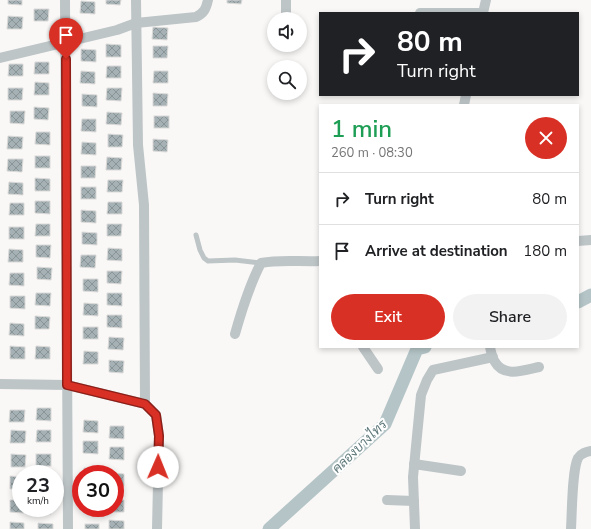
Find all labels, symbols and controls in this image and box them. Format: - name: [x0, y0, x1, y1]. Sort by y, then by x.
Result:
- map controls: [267, 12, 307, 100]
- button: sound: [267, 12, 307, 52]
- pin: [49, 18, 83, 59]
- text: 80 m: [397, 23, 463, 61]
- icon: arrive: [55, 24, 77, 46]
- icon: right: [331, 28, 383, 80]
- text: Turn right: [397, 59, 476, 83]
- button: search: [267, 60, 307, 100]
- text: 1 min: [331, 113, 392, 145]
- button: close: [525, 117, 567, 159]
- text: 260 m · 08:30: [331, 144, 413, 162]
- icon: right: [331, 188, 353, 210]
- text: Turn right: [365, 189, 434, 209]
- text: 80 m: [532, 189, 567, 209]
- icon: arrive: [331, 240, 353, 262]
- text: Arrive at destination: [365, 241, 508, 261]
- text: 180 m: [523, 241, 567, 261]
- button: Exit: [331, 294, 445, 340]
- button: Share: [453, 294, 567, 340]
- water label: คลองบางไทร: [328, 416, 391, 477]
- position arrow: [137, 446, 179, 488]
- speed limit sign: 30: [72, 465, 124, 517]
- text: 23: [26, 472, 50, 499]
- text: km/h: [27, 494, 49, 508]

